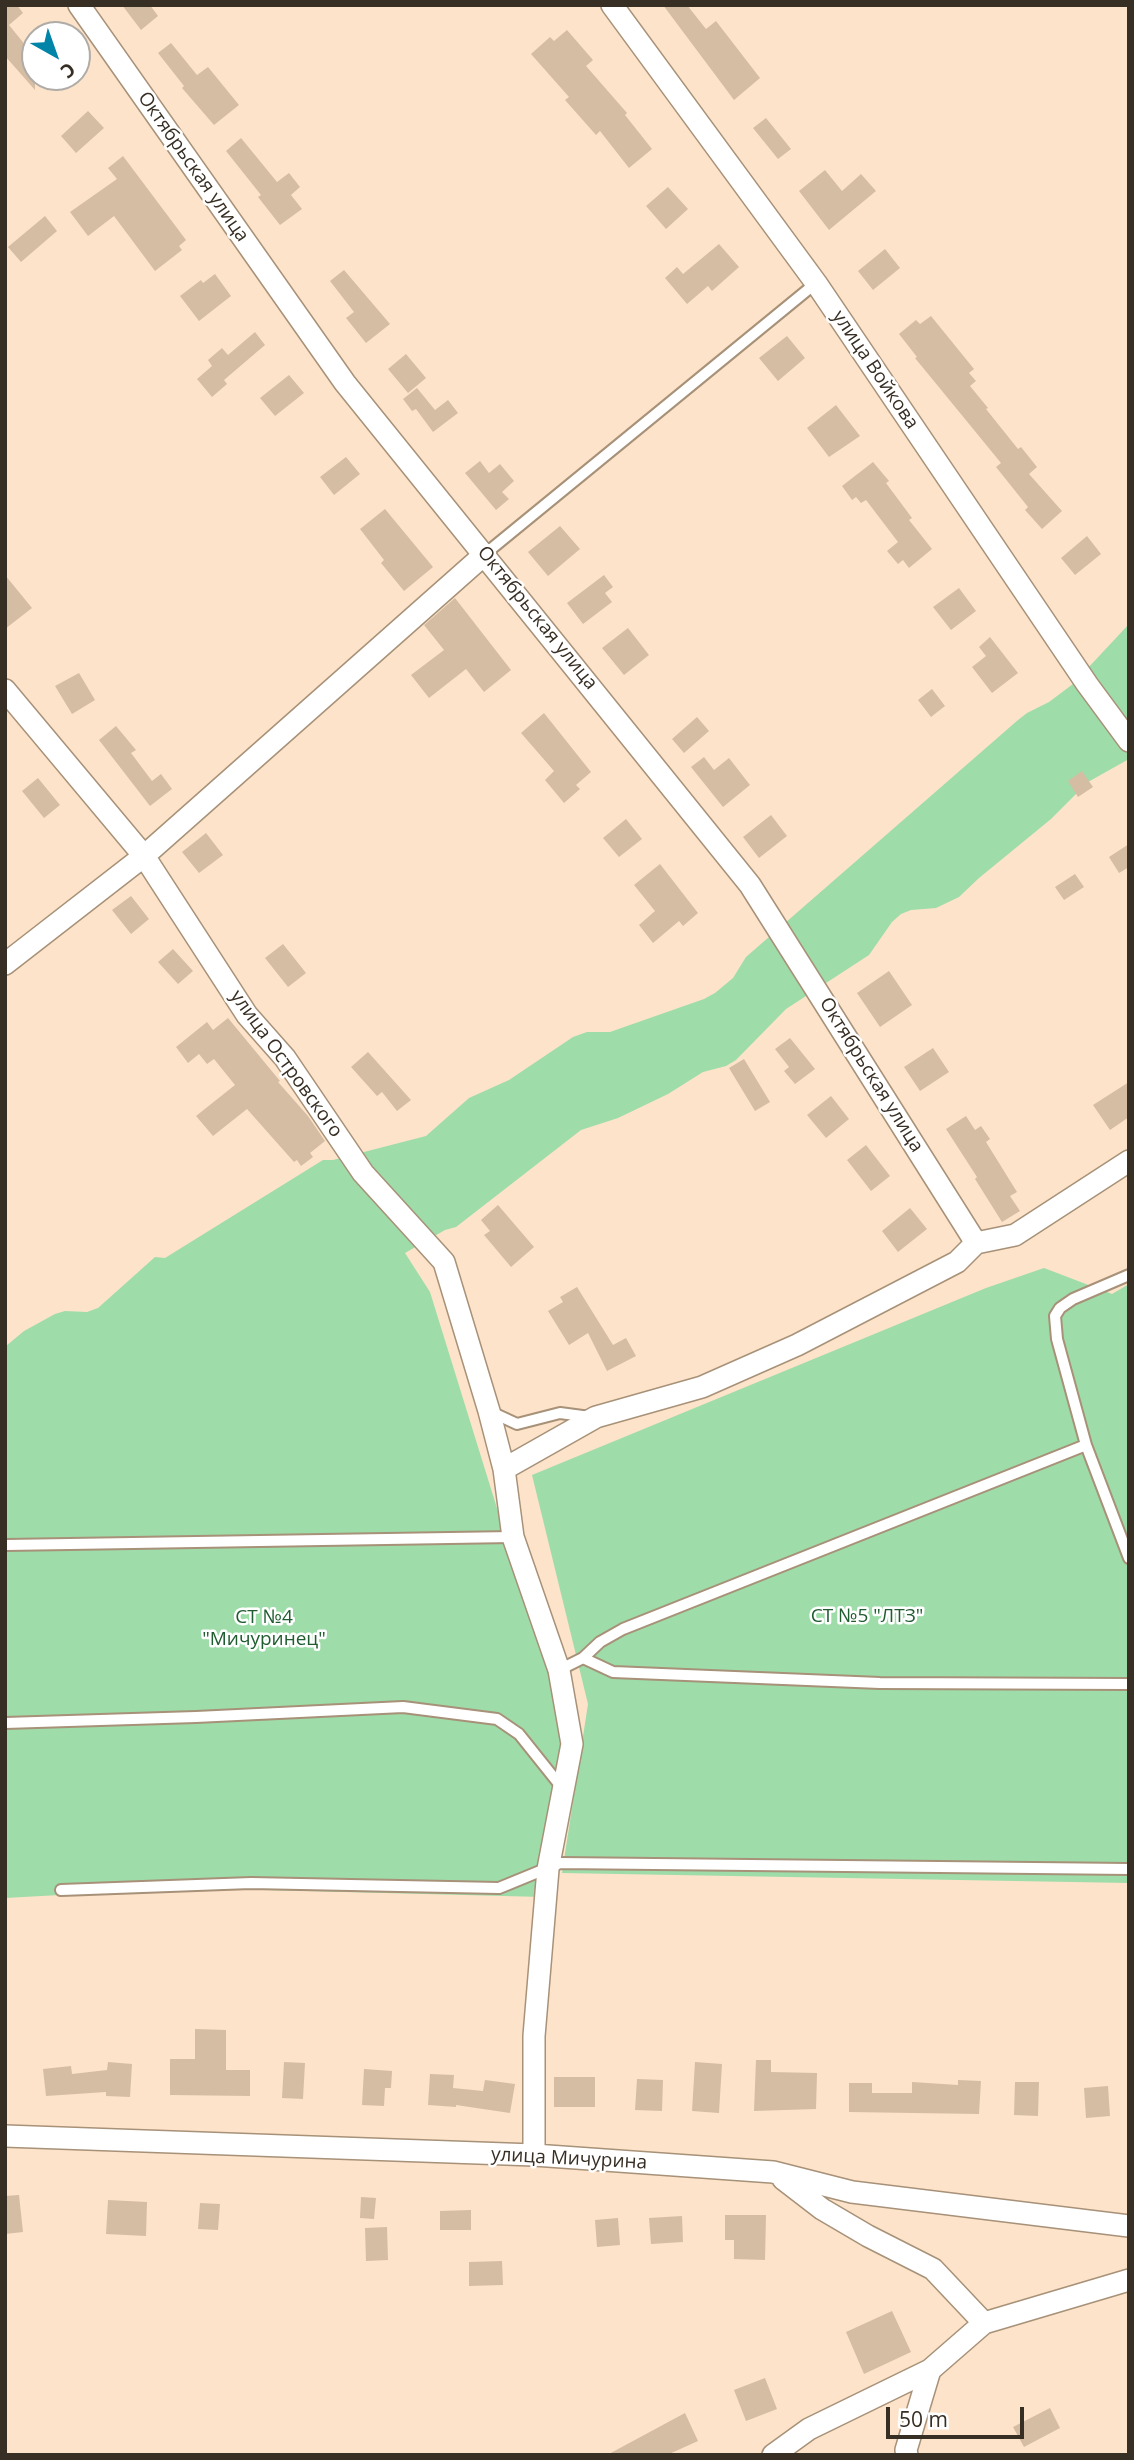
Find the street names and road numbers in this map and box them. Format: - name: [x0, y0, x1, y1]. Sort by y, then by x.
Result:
- street label: Октябрьская улица: [133, 88, 253, 246]
- street label: улица Войкова: [827, 306, 923, 434]
- street label: Октябрьская улица: [472, 542, 602, 694]
- street label: улица Островского: [225, 986, 347, 1142]
- street label: Октябрьская улица: [814, 993, 928, 1157]
- street label: улица Мичурина: [490, 2144, 648, 2174]

